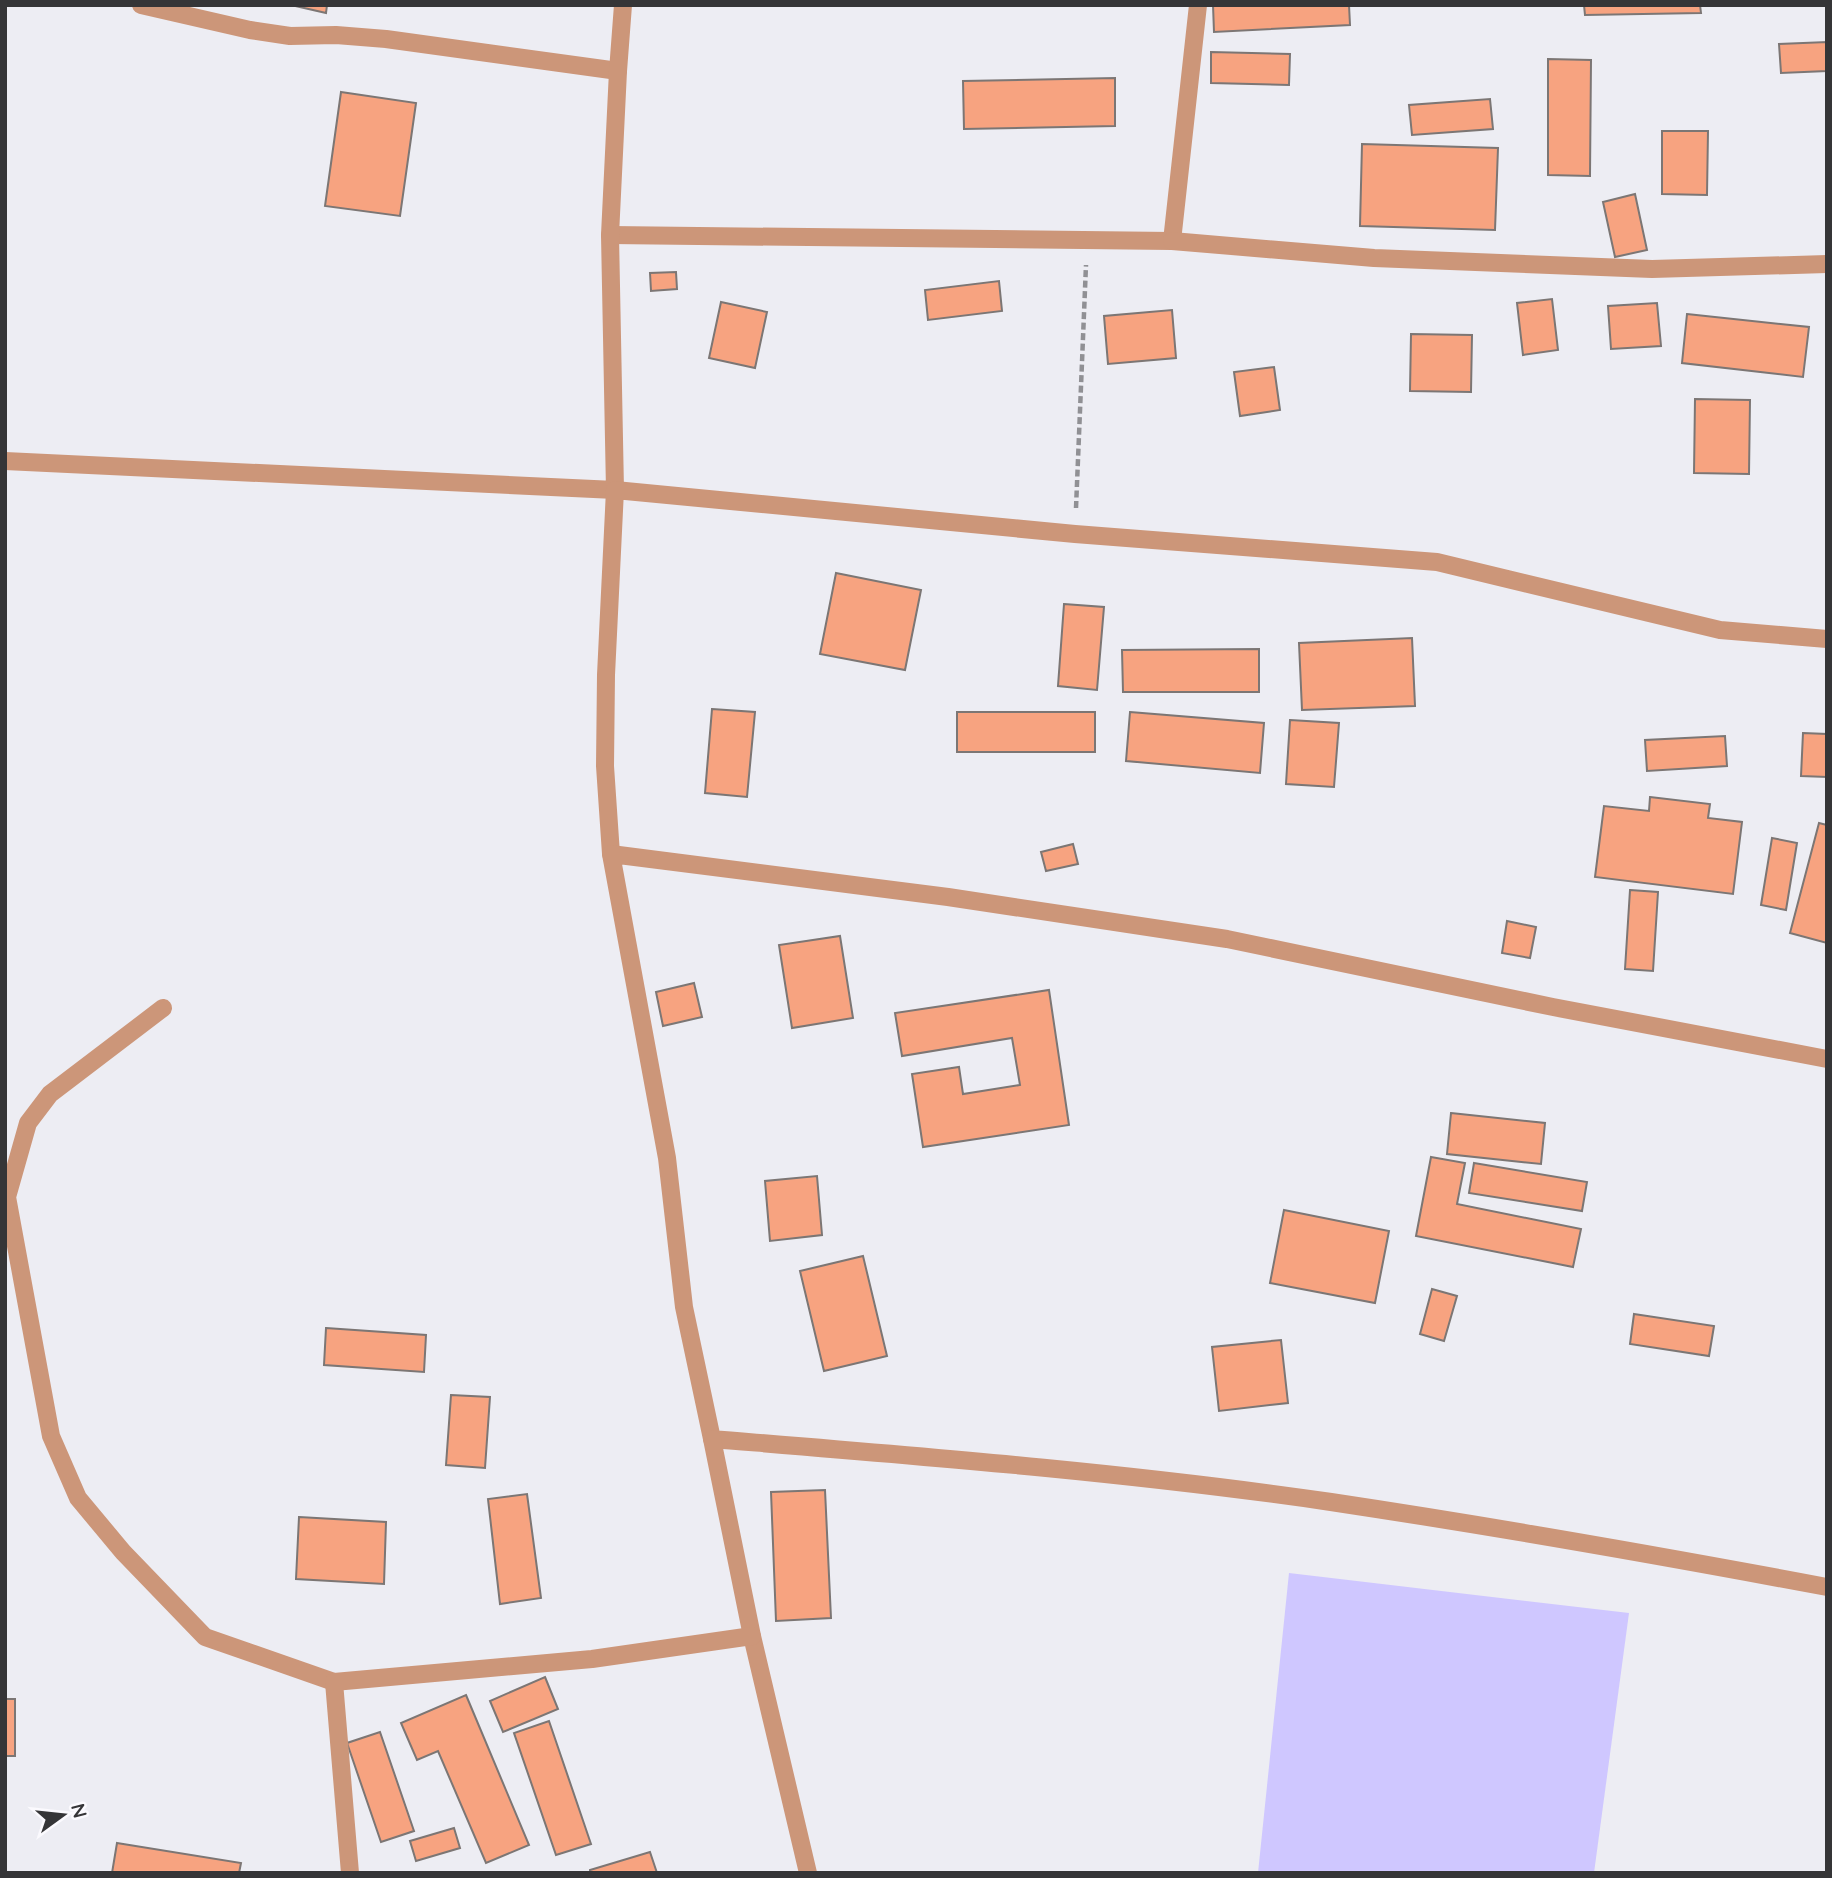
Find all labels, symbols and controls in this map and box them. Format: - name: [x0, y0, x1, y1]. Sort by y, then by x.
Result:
- north arrow: [28, 1780, 98, 1850]
- text: N: [66, 1801, 93, 1820]

